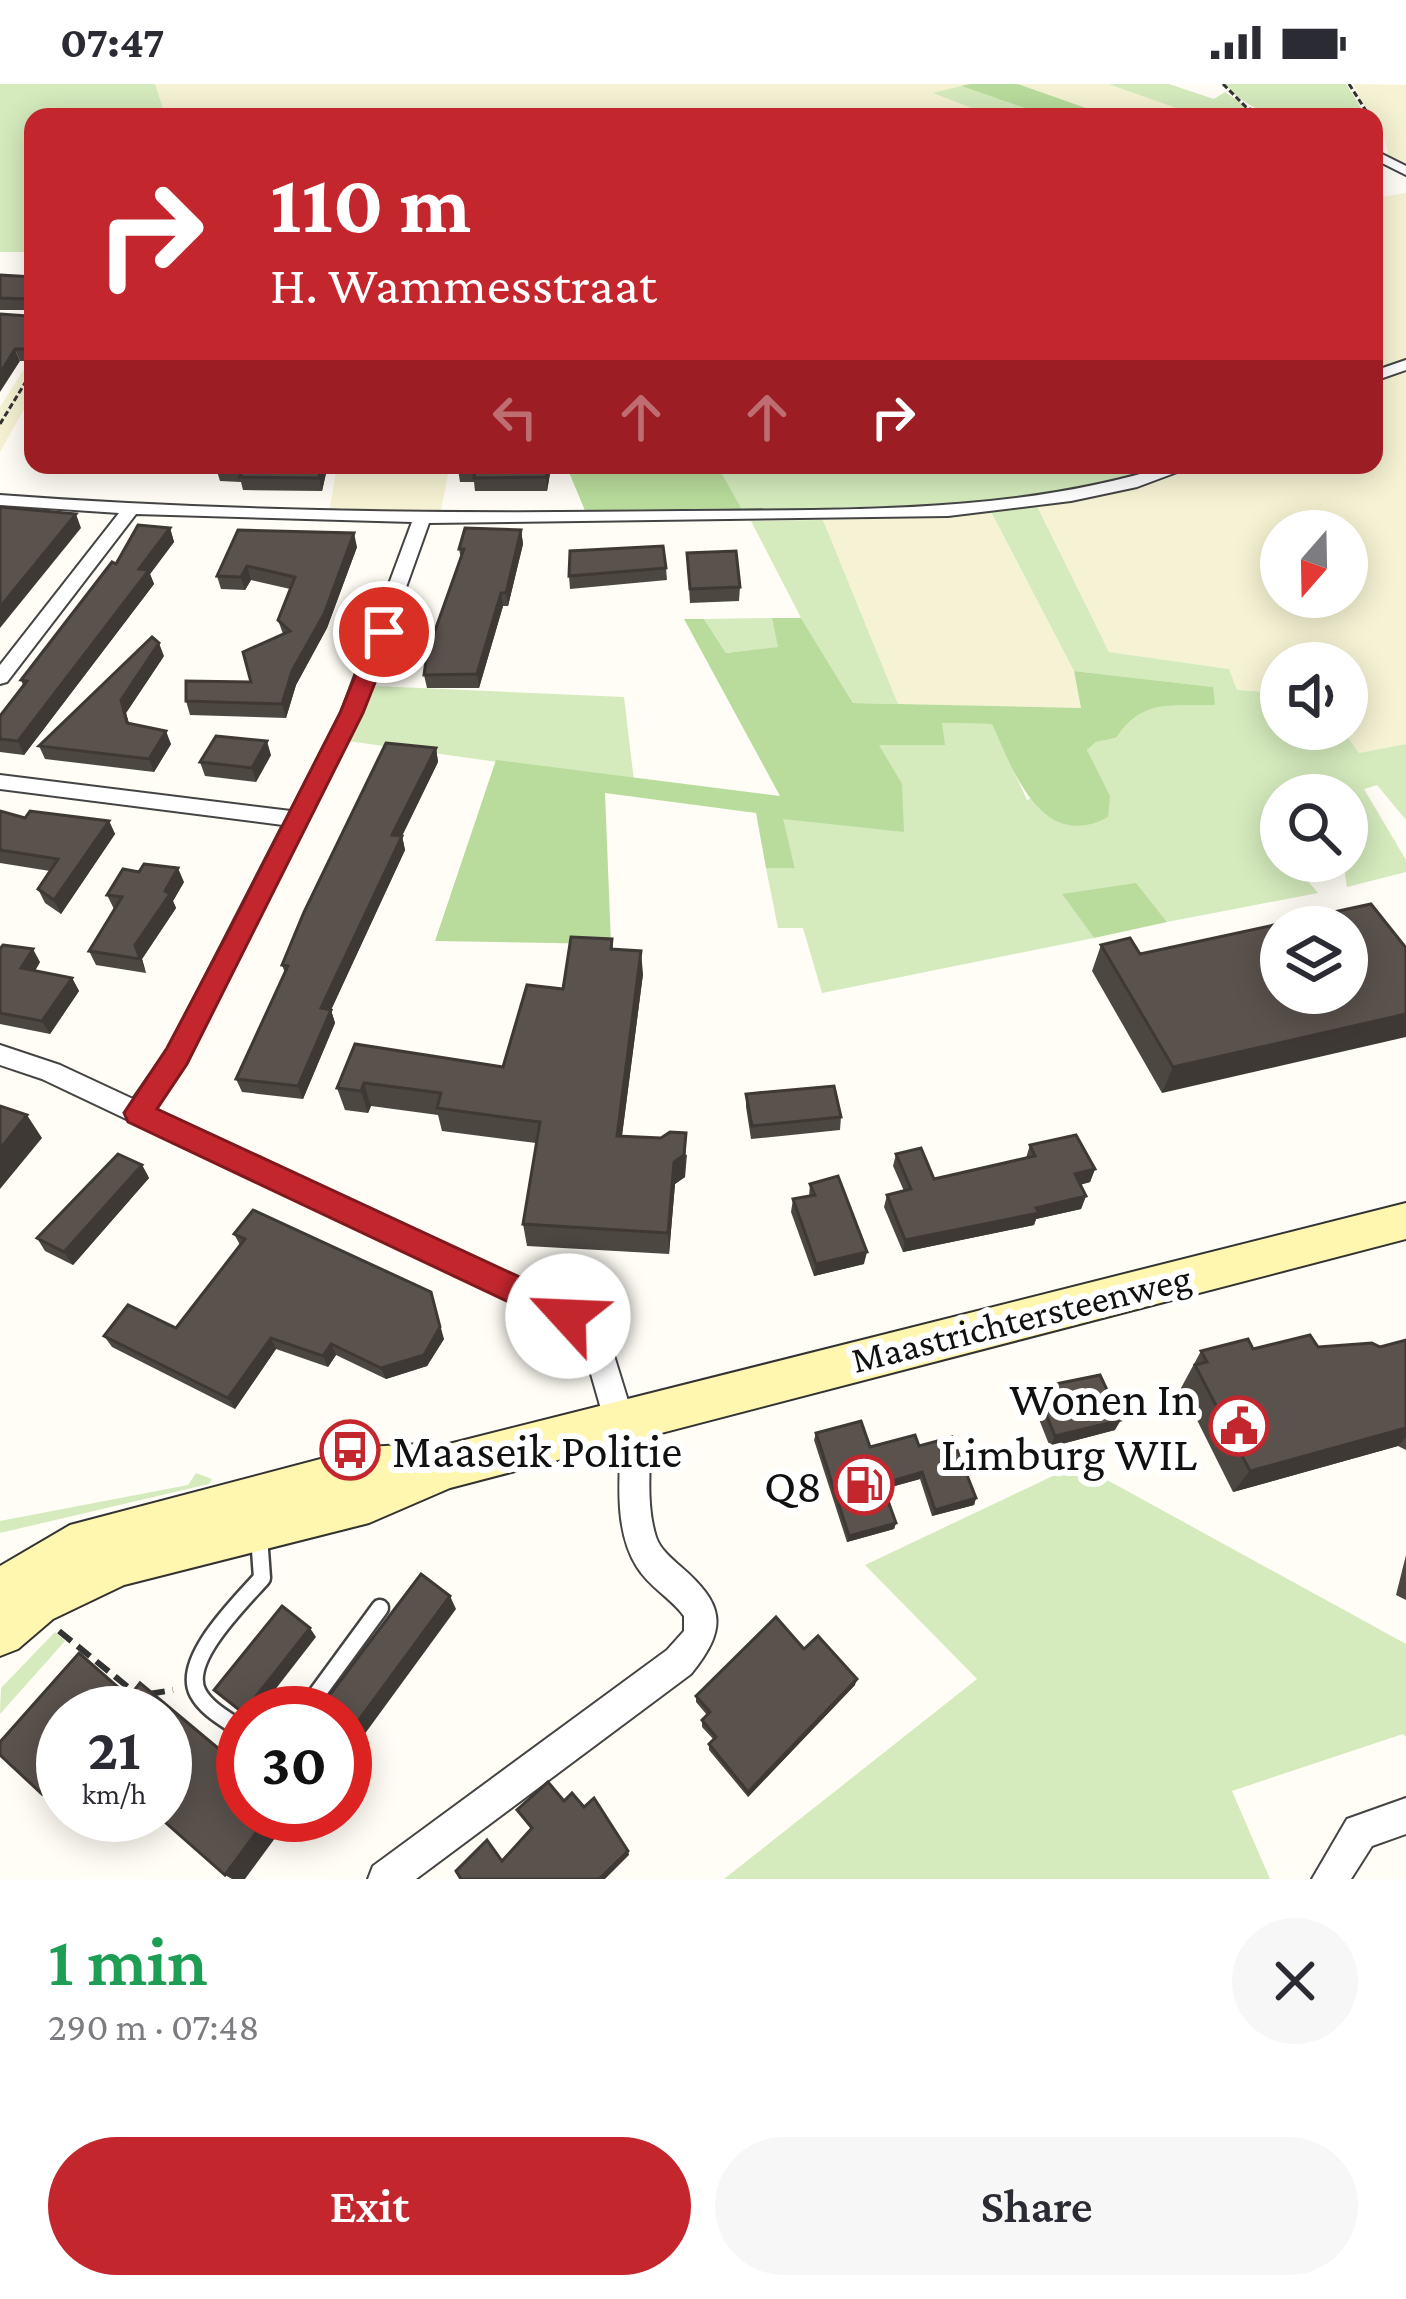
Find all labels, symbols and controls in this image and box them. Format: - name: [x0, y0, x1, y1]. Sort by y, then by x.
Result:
- text: 07:47: [60, 17, 165, 67]
- icon: right: [72, 156, 228, 312]
- text: 110 m: [270, 157, 471, 250]
- text: H. Wammesstraat: [270, 255, 657, 315]
- icon: left: [482, 384, 548, 450]
- icon: ahead: [608, 384, 674, 450]
- icon: ahead: [734, 384, 800, 450]
- icon: right: [860, 384, 926, 450]
- north arrow: [1260, 510, 1368, 618]
- map controls: [1260, 510, 1368, 1014]
- pin: [333, 581, 435, 683]
- icon: arrive: [351, 599, 417, 665]
- button: sound: [1260, 642, 1368, 750]
- button: search: [1260, 774, 1368, 882]
- button: layers: [1260, 906, 1368, 1014]
- position arrow: [505, 1253, 631, 1379]
- street label: Maastrichtersteenweg: [847, 1255, 1196, 1382]
- place label: Wonen In Limburg WIL: [941, 1372, 1197, 1481]
- public building icon: Wonen In Limburg WIL: [1208, 1395, 1270, 1457]
- bus stop icon: Maaseik Politie: [319, 1419, 381, 1481]
- place label: Maaseik Politie: [392, 1424, 682, 1477]
- fuel station icon: Q8: [833, 1454, 895, 1516]
- place label: Q8: [764, 1459, 822, 1512]
- speed limit sign: 30: [216, 1686, 372, 1842]
- text: 21: [87, 1715, 141, 1782]
- text: km/h: [82, 1777, 146, 1810]
- button: close: [1232, 1918, 1358, 2044]
- text: 1 min: [48, 1920, 208, 2000]
- text: 290 m · 07:48: [48, 2005, 259, 2048]
- button: Exit: [48, 2137, 691, 2275]
- button: Share: [715, 2137, 1358, 2275]

